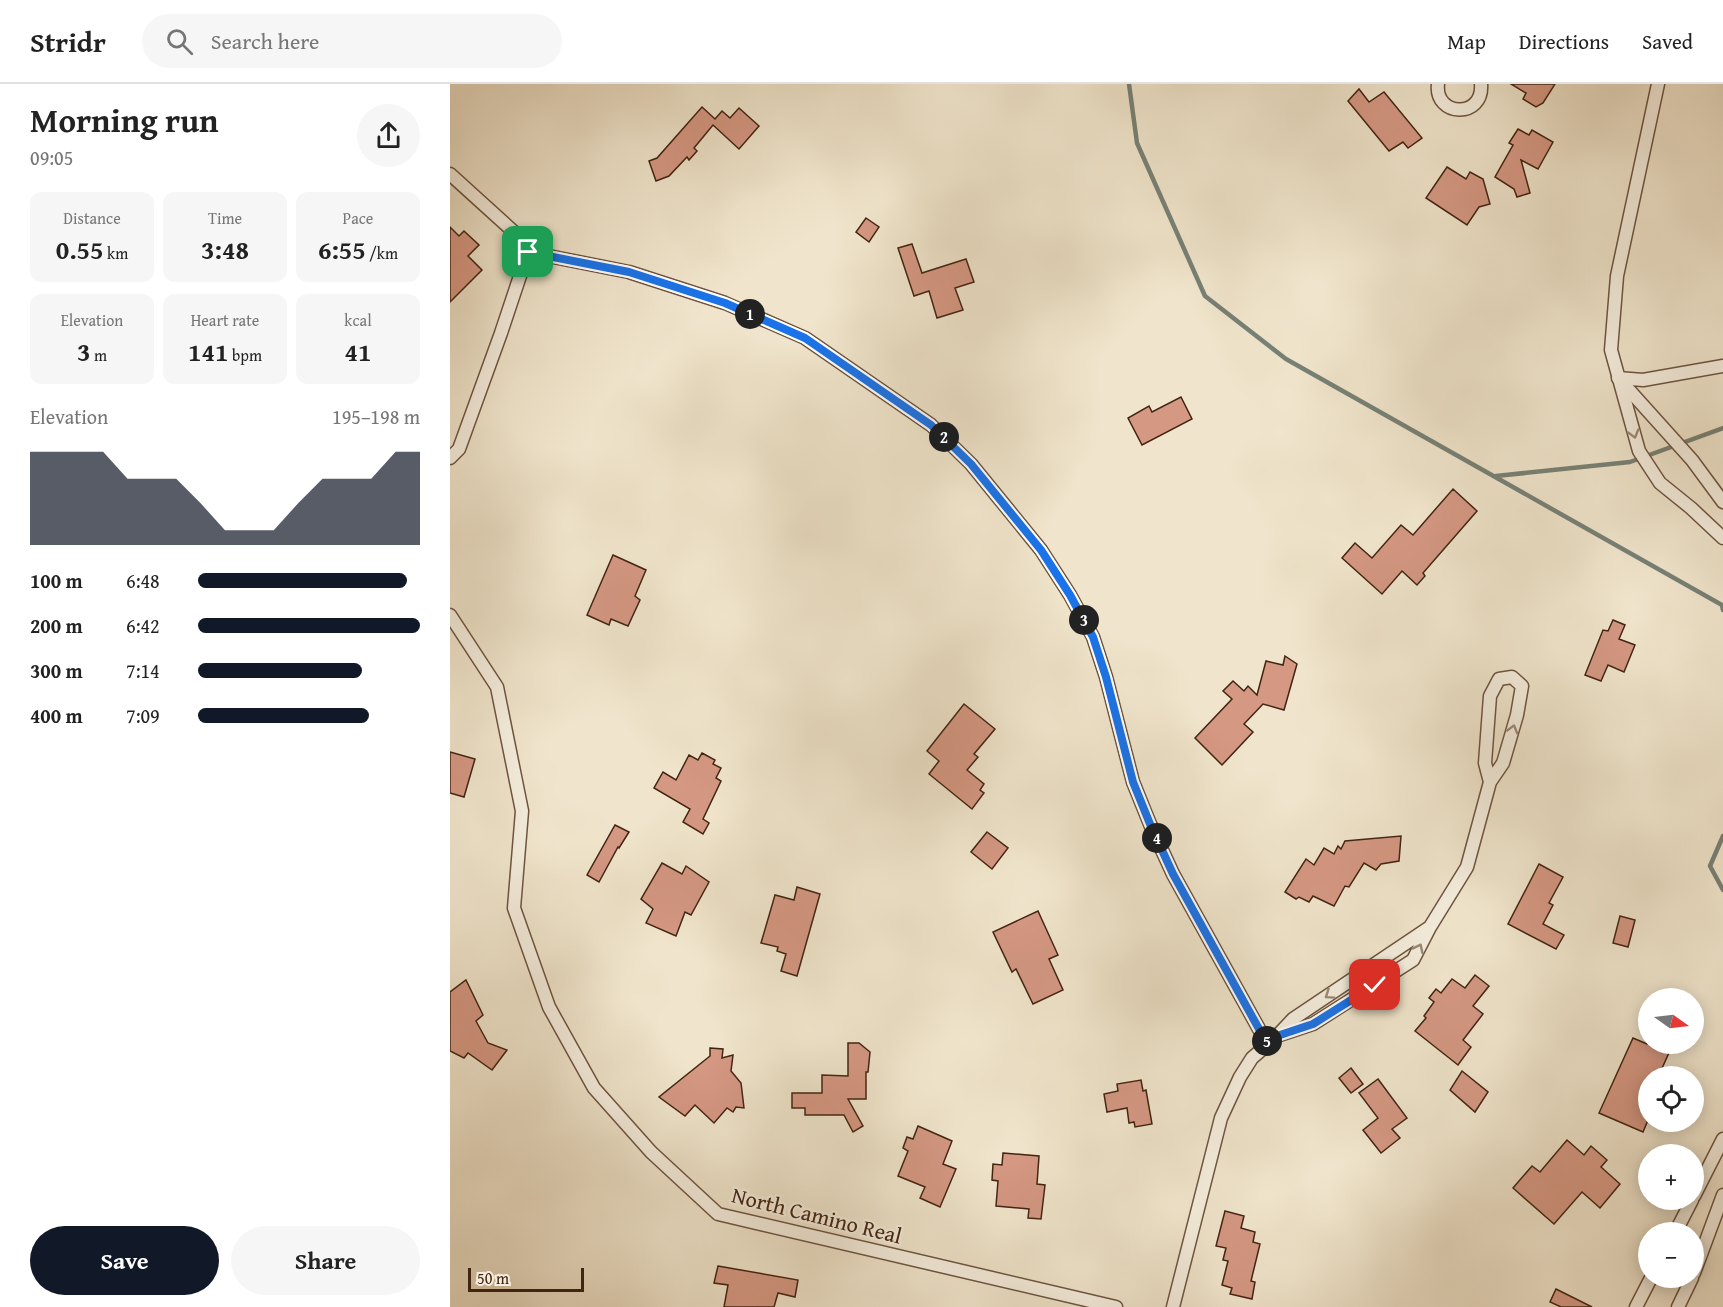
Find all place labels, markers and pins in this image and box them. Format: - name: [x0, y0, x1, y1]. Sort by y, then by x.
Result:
- pin: [502, 226, 553, 277]
- pin: 1: [735, 299, 765, 329]
- pin: 2: [929, 422, 959, 452]
- pin: 3: [1069, 605, 1099, 635]
- pin: 4: [1142, 823, 1172, 853]
- pin: [1349, 959, 1400, 1010]
- pin: 5: [1252, 1026, 1282, 1056]

